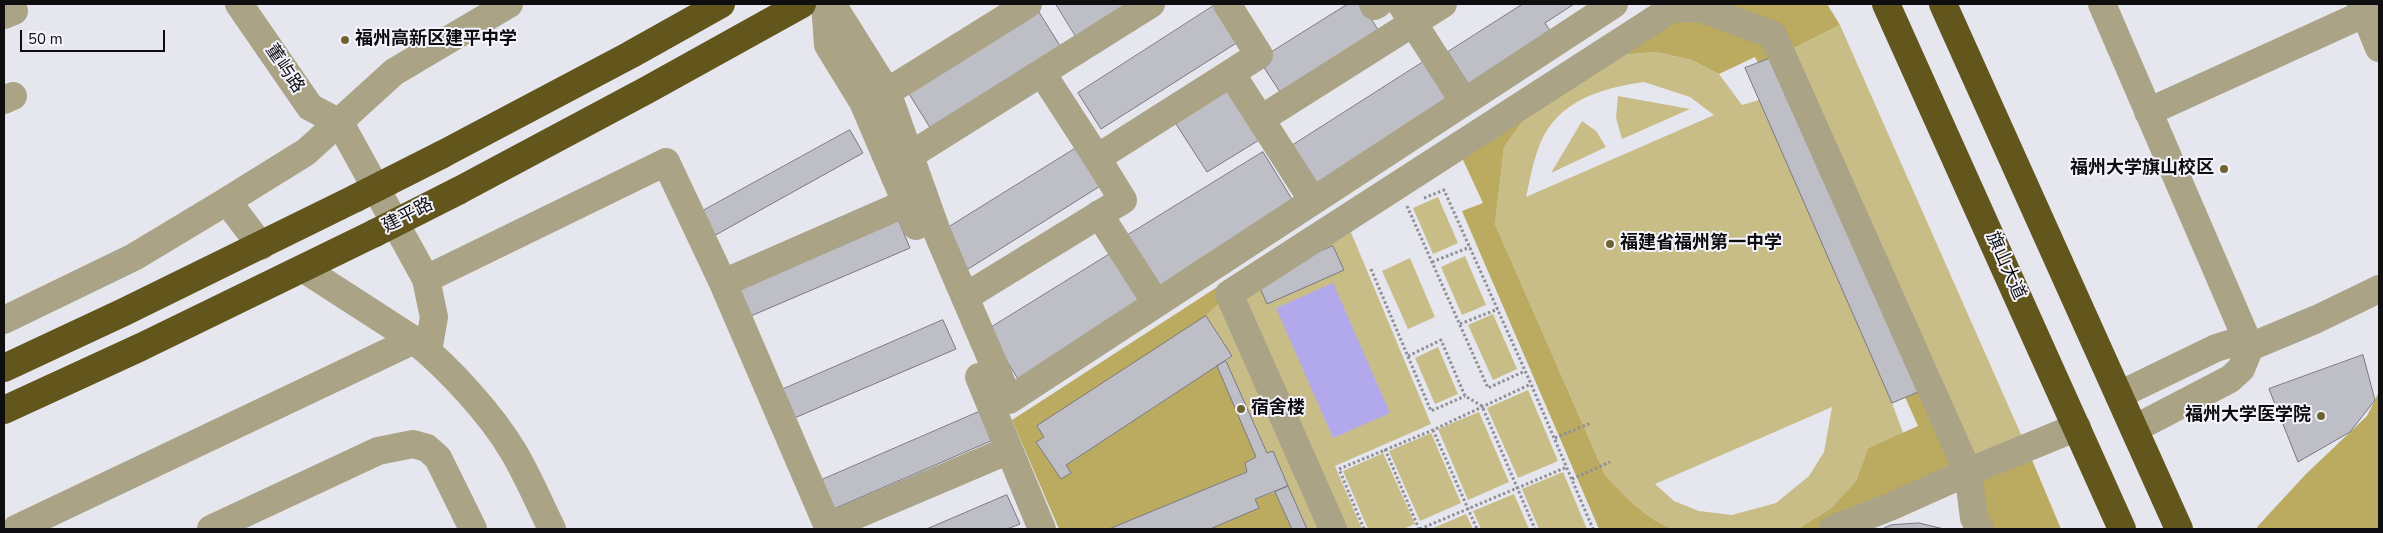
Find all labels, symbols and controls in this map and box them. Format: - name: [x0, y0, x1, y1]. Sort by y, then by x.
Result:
- scale bar: [22, 20, 168, 52]
- text: 50 m: [28, 29, 63, 49]
- place label: 福州高新区建平中学: [355, 29, 517, 51]
- marker: 福州高新区建平中学: [339, 34, 351, 46]
- street label: 董屿路: [260, 41, 308, 97]
- place label: 福州大学旗山校区: [2070, 158, 2214, 180]
- marker: 福州大学旗山校区: [2218, 163, 2230, 175]
- street label: 建平路: [379, 194, 437, 238]
- street label: 旗山大道: [1980, 229, 2030, 303]
- place label: 福建省福州第一中学: [1620, 233, 1782, 255]
- marker: 福建省福州第一中学: [1604, 238, 1616, 250]
- place label: 宿舍楼: [1251, 398, 1305, 420]
- marker: 宿舍楼: [1235, 403, 1247, 415]
- place label: 福州大学医学院: [2185, 405, 2311, 427]
- marker: 福州大学医学院: [2315, 410, 2327, 422]

